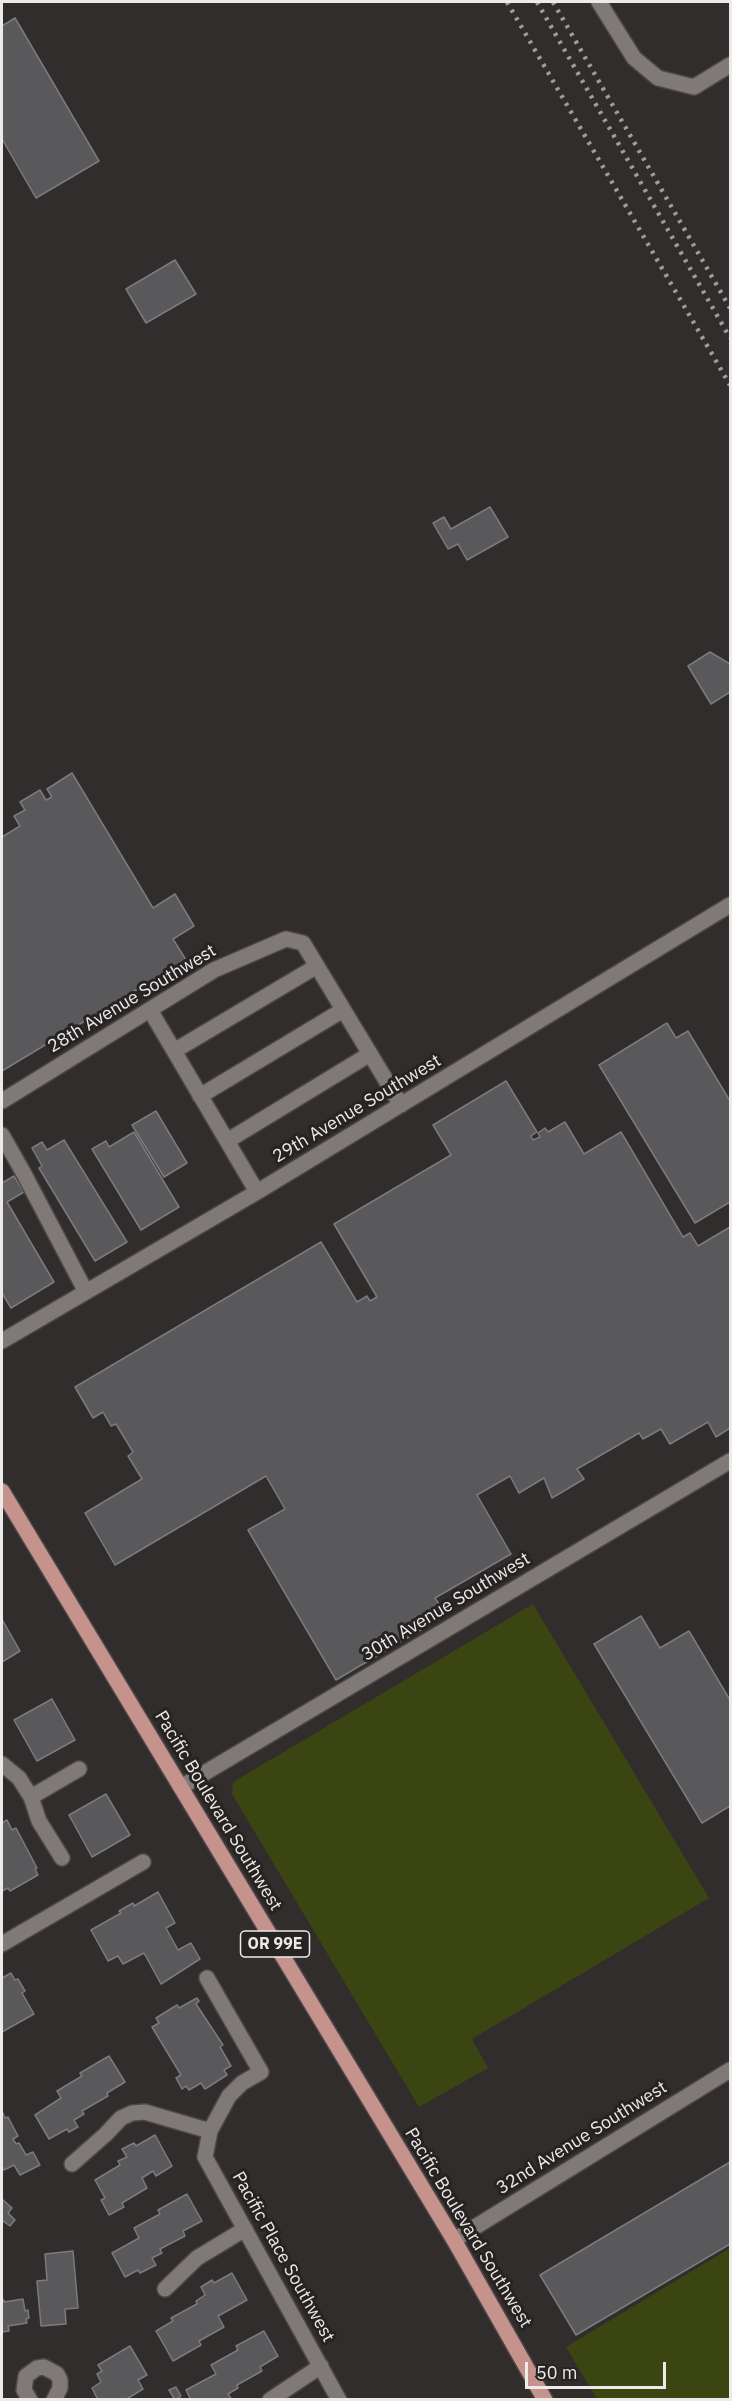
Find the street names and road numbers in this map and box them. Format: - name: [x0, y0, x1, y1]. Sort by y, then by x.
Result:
- street label: 28th Avenue Southwest: [44, 940, 220, 1058]
- street label: 29th Avenue Southwest: [269, 1050, 445, 1168]
- street label: 30th Avenue Southwest: [358, 1548, 534, 1666]
- street label: Pacific Boulevard Southwest: [150, 1707, 286, 1915]
- road number: OR 99E: [240, 1931, 310, 1957]
- street label: 32nd Avenue Southwest: [493, 2077, 671, 2199]
- street label: Pacific Boulevard Southwest: [400, 2124, 536, 2332]
- street label: Pacific Place Southwest: [227, 2168, 339, 2346]

